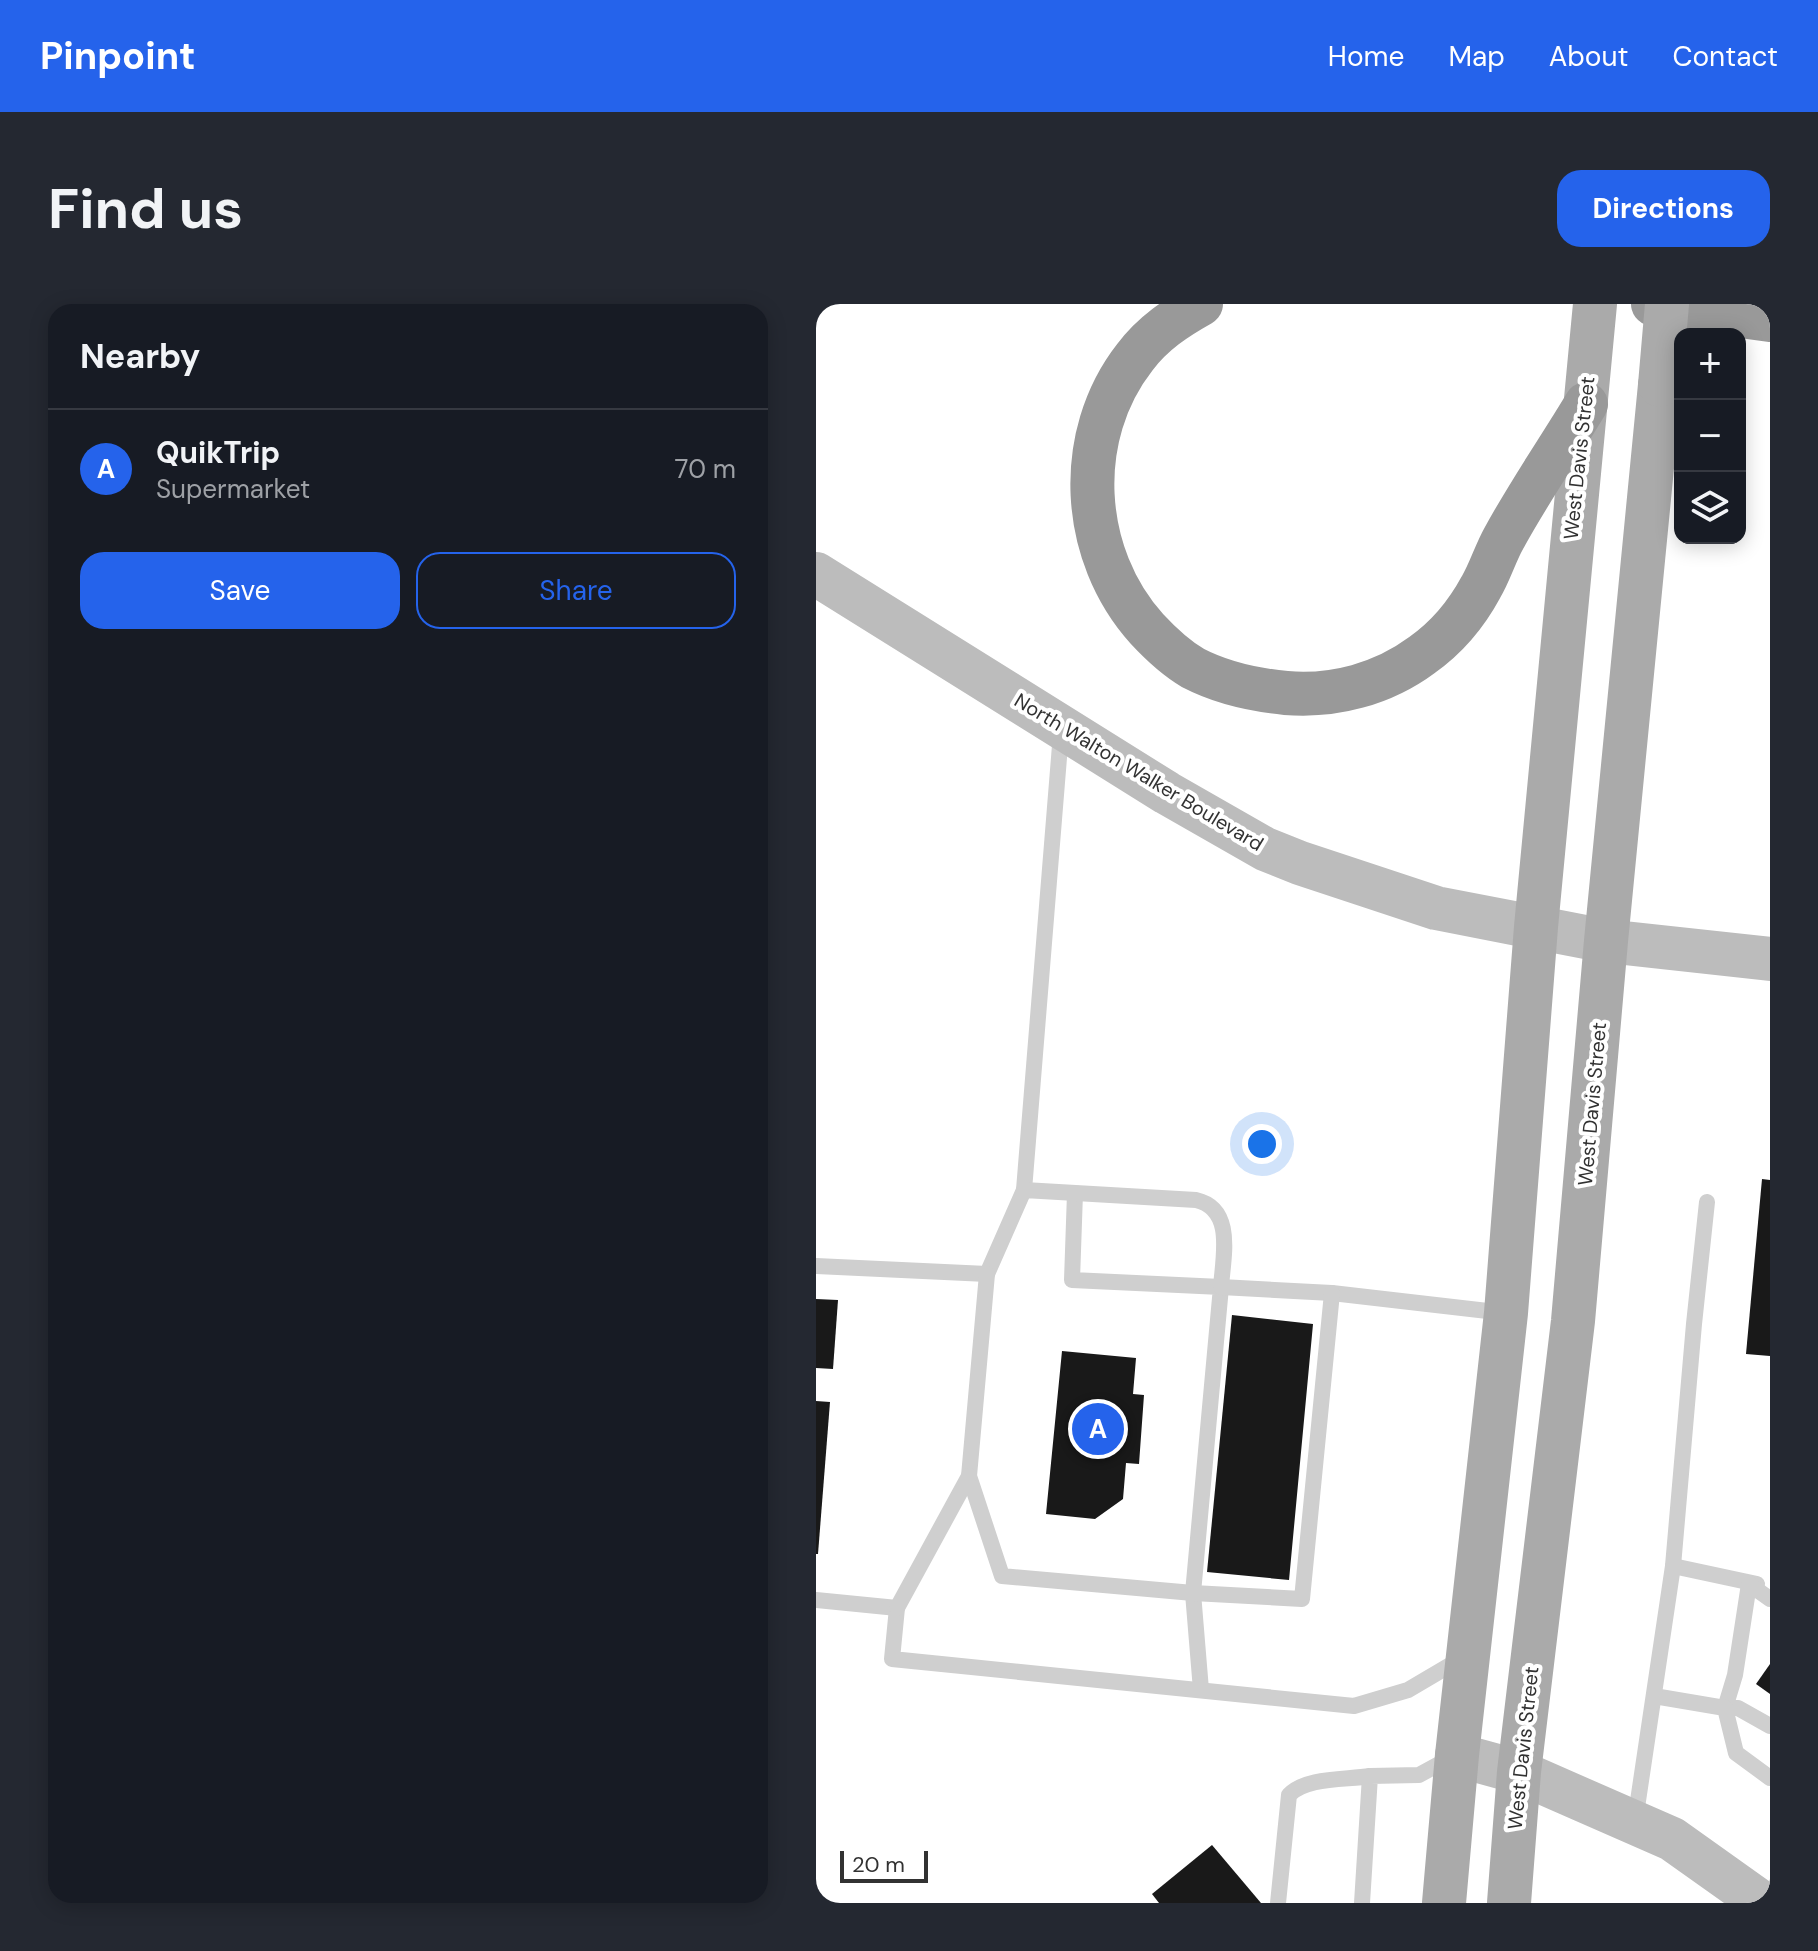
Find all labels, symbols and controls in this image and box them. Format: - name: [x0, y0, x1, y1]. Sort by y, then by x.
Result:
- text: Pinpoint: [40, 31, 196, 81]
- text: Home: [1328, 38, 1404, 75]
- text: Map: [1448, 38, 1505, 75]
- text: About: [1549, 38, 1628, 75]
- text: Contact: [1672, 38, 1778, 75]
- button: Directions: [1557, 170, 1770, 247]
- text: Find us: [48, 172, 243, 245]
- map controls: [1674, 328, 1746, 544]
- button: +: [1674, 328, 1746, 400]
- text: Nearby: [80, 334, 200, 379]
- street label: West Davis Street: [1557, 375, 1601, 541]
- button: −: [1674, 400, 1746, 472]
- text: QuikTrip: [156, 433, 280, 472]
- text: A: [97, 452, 115, 486]
- text: 70 m: [675, 452, 736, 486]
- text: Supermarket: [156, 472, 310, 506]
- button: layers: [1674, 472, 1746, 544]
- button: Save: [80, 552, 400, 629]
- button: Share: [416, 552, 736, 629]
- street label: North Walton Walker Boulevard: [1010, 687, 1268, 857]
- street label: West Davis Street: [1572, 1021, 1612, 1187]
- your location: [1242, 1124, 1282, 1164]
- pin: A: [1072, 1399, 1124, 1459]
- street label: West Davis Street: [1501, 1665, 1545, 1831]
- scale bar: [840, 1847, 928, 1883]
- text: 20 m: [852, 1850, 905, 1879]

